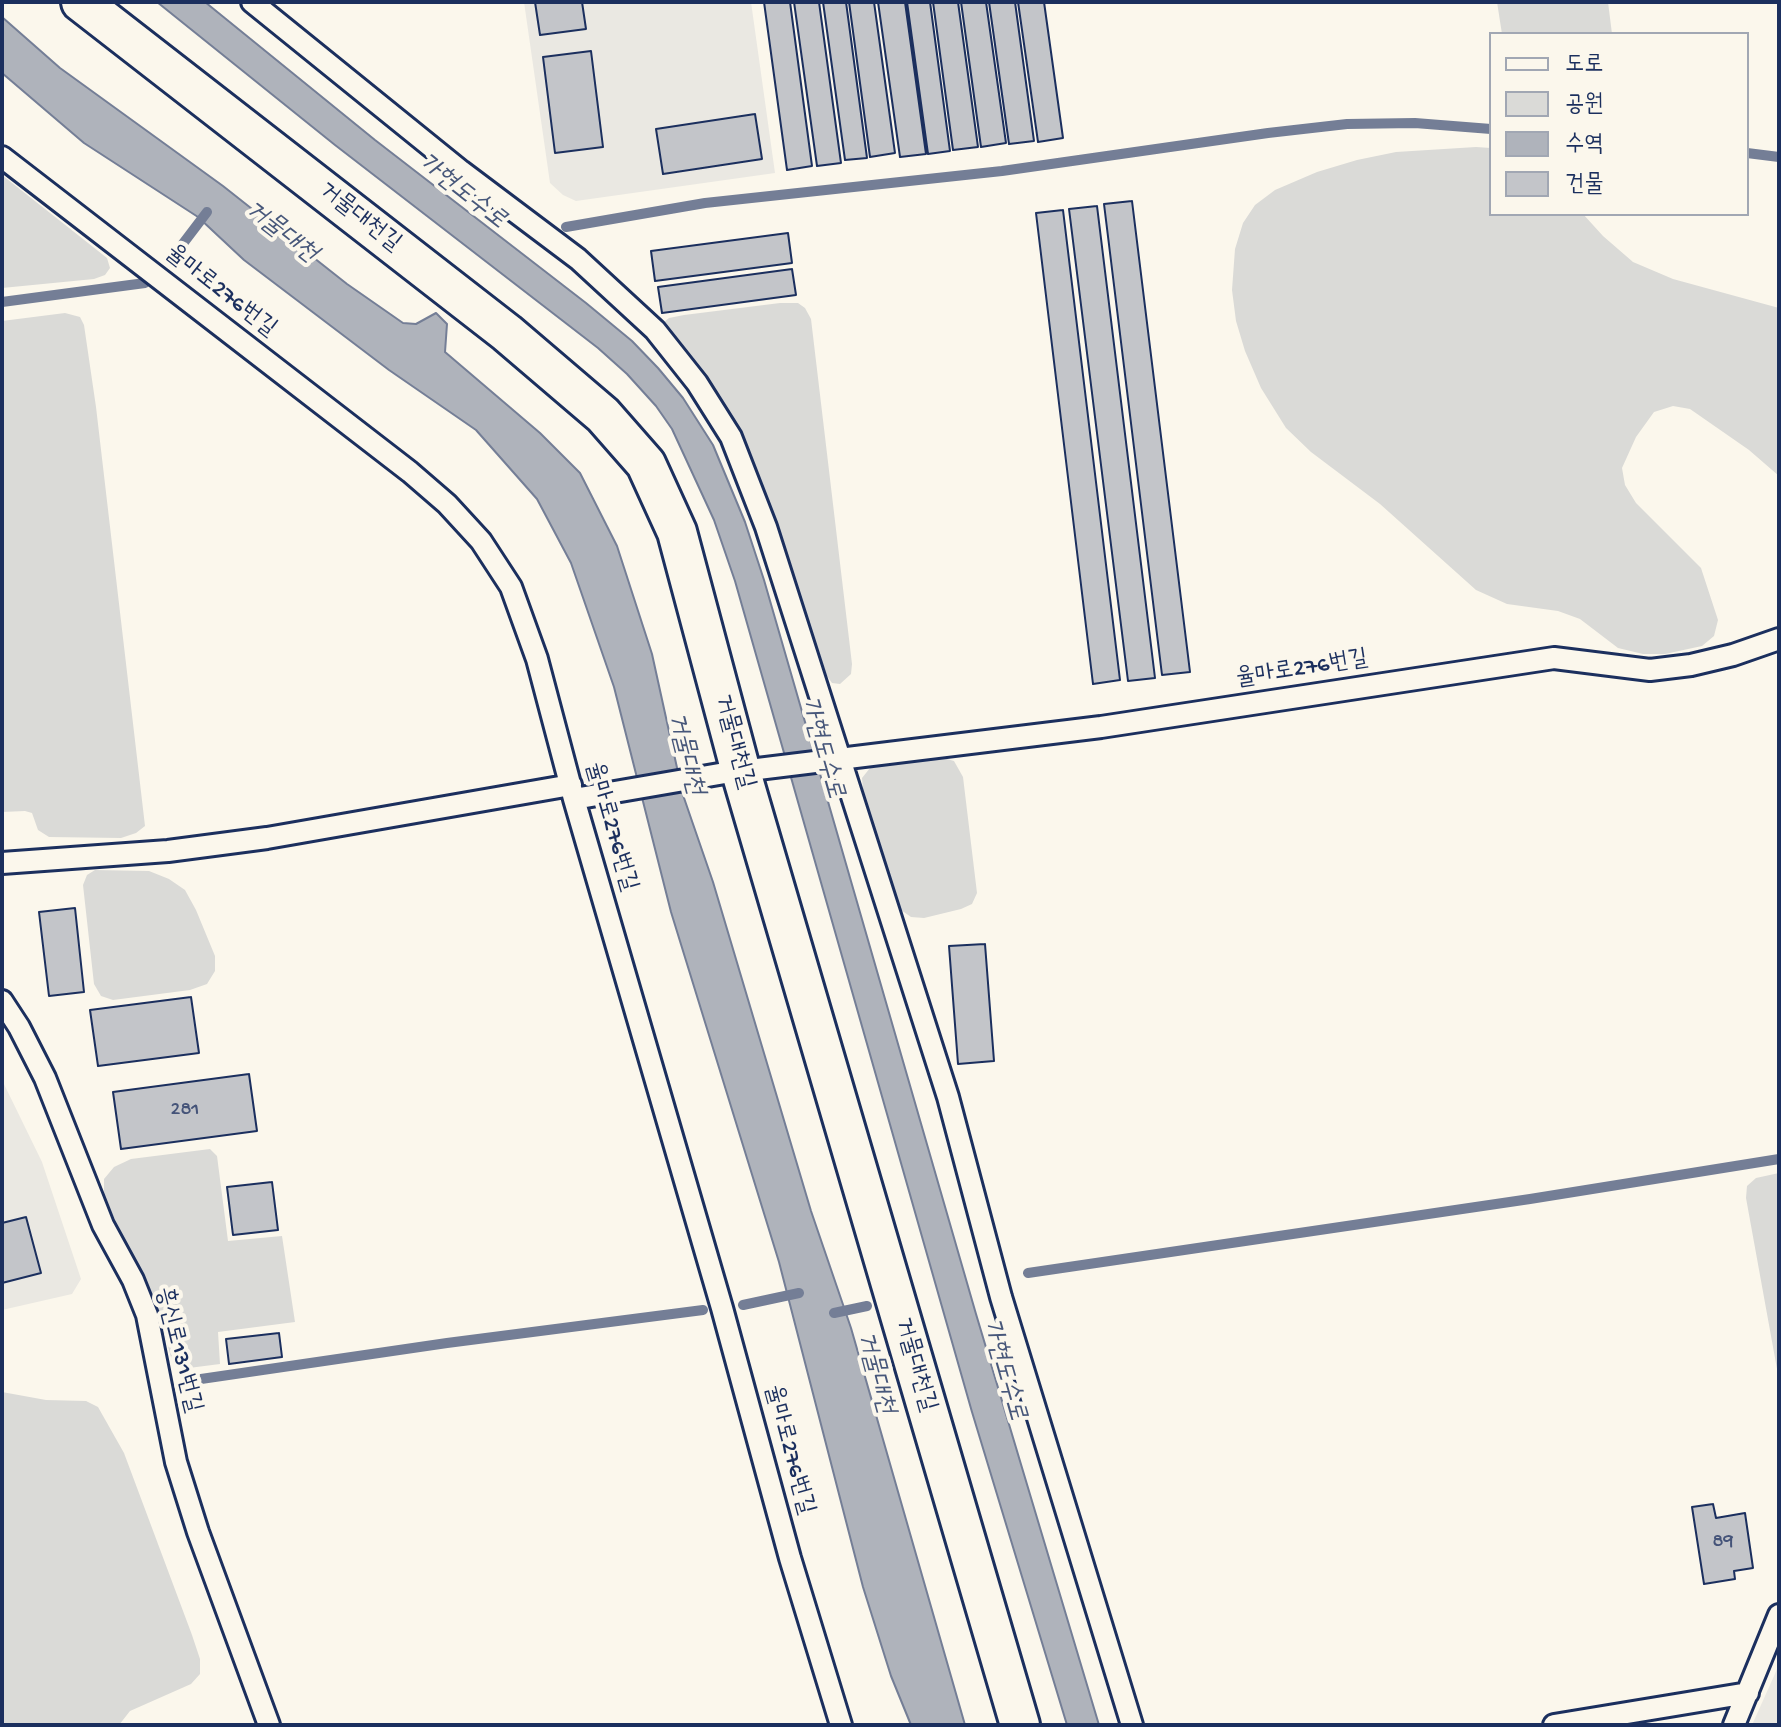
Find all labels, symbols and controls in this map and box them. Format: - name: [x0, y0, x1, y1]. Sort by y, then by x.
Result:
- legend: [1489, 32, 1749, 216]
- text: 도로: [1565, 51, 1604, 80]
- text: 공원: [1565, 91, 1604, 120]
- text: 수역: [1565, 131, 1604, 160]
- water label: 가현도수로: [410, 149, 512, 237]
- text: 건물: [1565, 171, 1604, 200]
- street label: 거물대천길: [312, 177, 406, 259]
- water label: 거물대천: [237, 195, 323, 271]
- street label: 율마로276번길: [159, 240, 281, 344]
- street label: 율마로276번길: [1234, 645, 1370, 695]
- street label: 거물대천길: [707, 692, 759, 792]
- water label: 가현도수로: [791, 693, 849, 803]
- water label: 거물대천: [659, 710, 709, 798]
- street label: 율마로276번길: [578, 759, 642, 895]
- house number: 281: [171, 1099, 199, 1123]
- street label: 흥신로131번길: [147, 1284, 207, 1416]
- street label: 거물대천길: [887, 1315, 941, 1415]
- water label: 가현도수로: [973, 1315, 1031, 1425]
- water label: 거물대천: [848, 1329, 900, 1417]
- street label: 율마로276번길: [757, 1382, 819, 1518]
- house number: 89: [1713, 1531, 1733, 1555]

